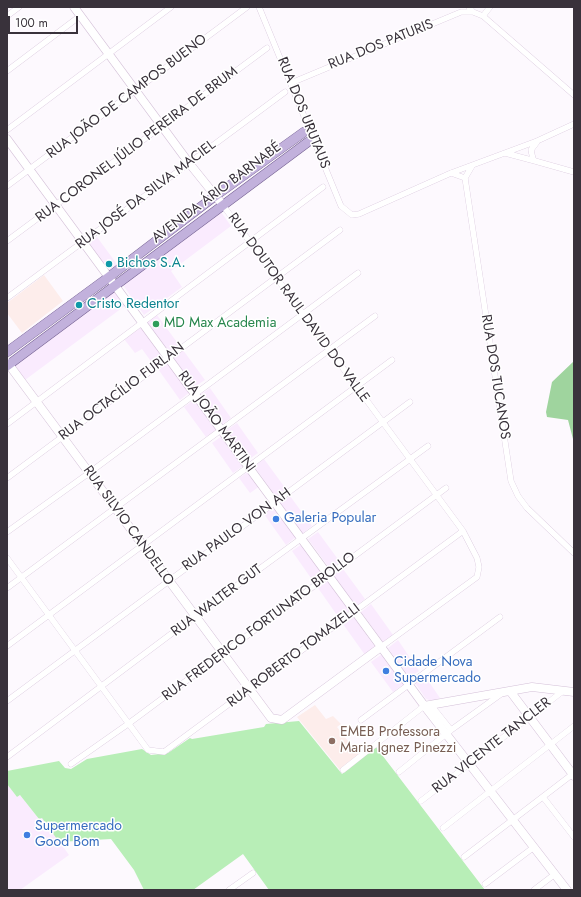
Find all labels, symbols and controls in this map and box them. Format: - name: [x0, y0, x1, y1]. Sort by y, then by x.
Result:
- scale bar: [10, 8, 80, 34]
- text: 100 m: [15, 14, 48, 32]
- street label: RUA DOS PATURIS: [326, 16, 436, 74]
- street label: RUA JOÃO DE CAMPOS BUENO: [44, 31, 210, 163]
- street label: RUA DOS URUTAUS: [273, 55, 333, 171]
- street label: RUA CORONEL JÚLIO PEREIRA DE BRUM: [33, 63, 241, 227]
- street label: RUA JOSÉ DA SILVA MACIEL: [73, 137, 219, 253]
- street label: AVENIDA ÁRIO BARNABÉ: [149, 139, 285, 247]
- street label: RUA DOUTOR RAUL DAVID DO VALLE: [224, 210, 372, 406]
- place label: Bichos S.A.: [117, 256, 186, 272]
- marker: Bichos S.A.: [104, 259, 114, 269]
- place label: Cristo Redentor: [87, 297, 179, 313]
- marker: Cristo Redentor: [74, 300, 84, 310]
- street label: RUA DOS TUCANOS: [477, 313, 513, 441]
- place label: MD Max Academia: [164, 316, 276, 332]
- marker: MD Max Academia: [151, 319, 161, 329]
- street label: RUA OCTACÍLIO FURLAN: [56, 339, 188, 445]
- street label: RUA JOÃO MARTINI: [174, 368, 258, 476]
- street label: RUA SILVIO CANDELLO: [79, 463, 177, 589]
- street label: RUA PAULO VON AH: [179, 485, 295, 575]
- place label: Galeria Popular: [284, 511, 376, 527]
- marker: Galeria Popular: [271, 514, 281, 524]
- street label: RUA FREDERICO FORTUNATO BROLLO: [159, 549, 359, 705]
- street label: RUA WALTER GUT: [168, 561, 266, 641]
- street label: RUA ROBERTO TOMAZELLI: [224, 600, 364, 712]
- place label: Cidade Nova Supermercado: [394, 655, 481, 688]
- marker: Cidade Nova Supermercado: [381, 666, 391, 676]
- street label: RUA VICENTE TANCLER: [429, 694, 555, 798]
- place label: EMEB Professora Maria Ignez Pinezzi: [340, 725, 456, 758]
- marker: EMEB Professora Maria Ignez Pinezzi: [327, 736, 337, 746]
- place label: Supermercado Good Bom: [35, 819, 122, 852]
- marker: Supermercado Good Bom: [22, 830, 32, 840]

